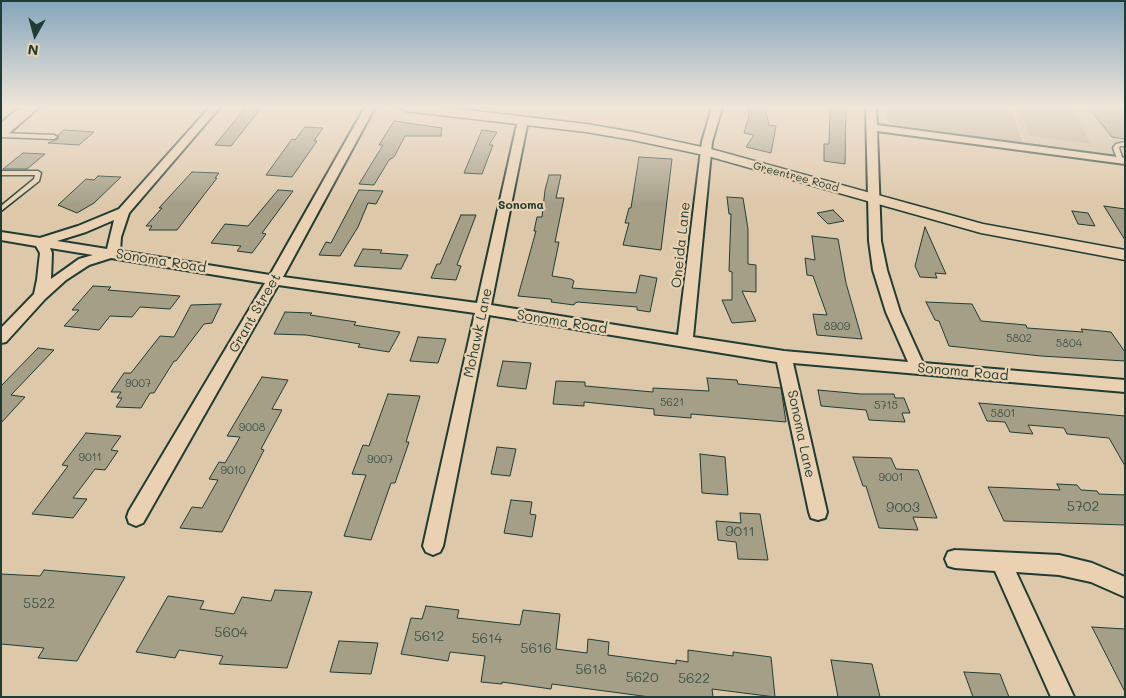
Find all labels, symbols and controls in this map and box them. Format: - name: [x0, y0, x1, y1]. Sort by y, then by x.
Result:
- north arrow: [10, 10, 60, 60]
- text: N: [27, 40, 40, 60]
- street label: Greentree Road: [752, 159, 840, 195]
- district label: Sonoma: [498, 198, 544, 212]
- street label: Oneida Lane: [668, 201, 694, 289]
- street label: Sonoma Road: [115, 246, 207, 276]
- street label: Grant Street: [225, 270, 285, 356]
- street label: Mohawk Lane: [460, 287, 496, 379]
- street label: Sonoma Road: [516, 307, 608, 337]
- house number: 8909: [824, 320, 850, 334]
- house number: 5802: [1006, 332, 1032, 346]
- house number: 5804: [1056, 337, 1082, 351]
- street label: Sonoma Road: [917, 360, 1009, 384]
- house number: 9007: [125, 377, 151, 391]
- street label: Sonoma Lane: [784, 389, 818, 479]
- house number: 5621: [660, 396, 684, 410]
- house number: 5715: [874, 399, 898, 413]
- house number: 5801: [991, 407, 1015, 421]
- house number: 9008: [239, 421, 265, 435]
- house number: 9011: [78, 451, 102, 465]
- house number: 9007: [367, 453, 393, 467]
- house number: 9010: [221, 464, 245, 478]
- house number: 9001: [879, 471, 903, 485]
- house number: 5702: [1067, 499, 1099, 515]
- house number: 9003: [886, 500, 920, 516]
- house number: 9011: [725, 524, 755, 540]
- house number: 5522: [23, 596, 55, 612]
- house number: 5604: [214, 625, 248, 641]
- house number: 5612: [414, 629, 444, 645]
- house number: 5614: [471, 631, 503, 647]
- house number: 5616: [520, 641, 552, 657]
- house number: 5618: [575, 662, 607, 678]
- house number: 5620: [625, 670, 659, 686]
- house number: 5622: [678, 671, 710, 687]

